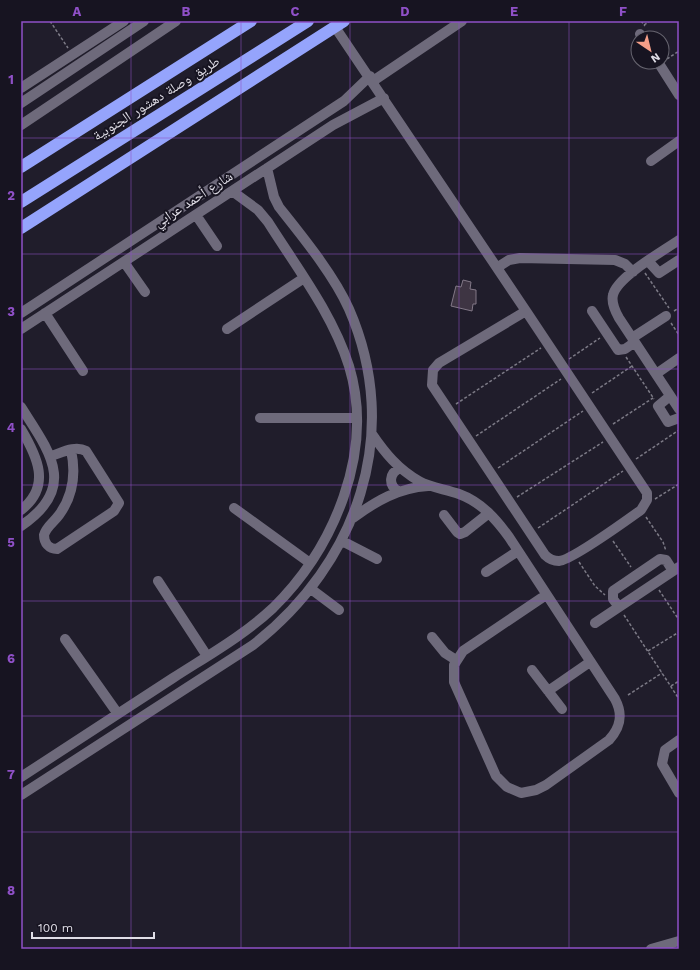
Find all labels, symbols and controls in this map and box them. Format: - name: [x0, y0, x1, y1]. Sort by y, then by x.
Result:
- text: A: [73, 4, 82, 19]
- text: B: [182, 4, 191, 19]
- text: C: [291, 4, 300, 19]
- text: D: [400, 4, 410, 19]
- text: E: [510, 4, 518, 19]
- text: F: [619, 4, 627, 19]
- north arrow: [630, 30, 670, 70]
- text: N: [648, 50, 663, 65]
- street label: طريق وصلة دهشور الجنوبية: [90, 53, 223, 145]
- text: 1: [8, 72, 14, 87]
- street label: شارع أحمد عرابي: [151, 168, 237, 233]
- text: 2: [7, 188, 15, 203]
- text: 3: [7, 304, 15, 319]
- text: 4: [7, 420, 16, 435]
- text: 5: [7, 535, 15, 550]
- text: 6: [7, 651, 15, 666]
- text: 7: [7, 767, 15, 782]
- text: 8: [7, 883, 15, 898]
- scale bar: [32, 914, 154, 940]
- text: 100 m: [38, 921, 73, 935]

